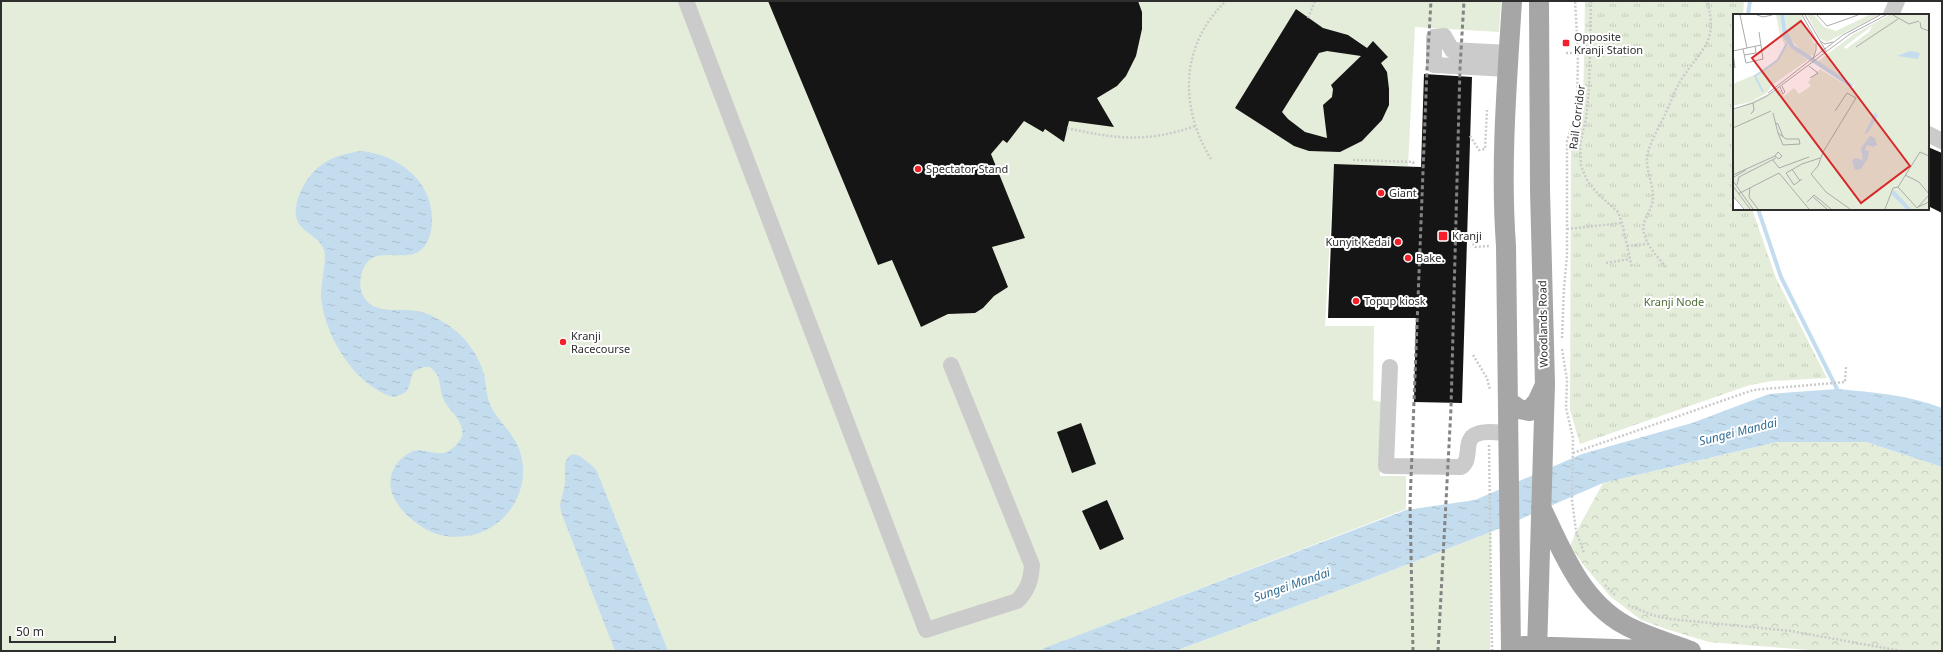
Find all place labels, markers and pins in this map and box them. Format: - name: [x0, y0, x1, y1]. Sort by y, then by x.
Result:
- place label: Opposite Kranji Station: [1574, 29, 1643, 57]
- marker: Opposite Kranji Station: [1561, 38, 1571, 48]
- place label: Spectator Stand: [926, 161, 1008, 176]
- marker: Spectator Stand: [913, 164, 923, 174]
- place label: Giant: [1389, 185, 1417, 200]
- marker: Giant: [1376, 188, 1386, 198]
- place label: Kranji: [1452, 228, 1482, 243]
- marker: Kranji: [1437, 230, 1449, 242]
- place label: Kunyit Kedai: [1326, 234, 1390, 249]
- marker: Kunyit Kedai: [1393, 237, 1403, 247]
- place label: Bake.: [1416, 250, 1444, 265]
- marker: Bake.: [1403, 253, 1413, 263]
- place label: Topup kiosk: [1364, 293, 1426, 308]
- marker: Topup kiosk: [1351, 296, 1361, 306]
- place label: Kranji Racecourse: [571, 328, 630, 356]
- marker: Kranji Racecourse: [558, 337, 568, 347]

